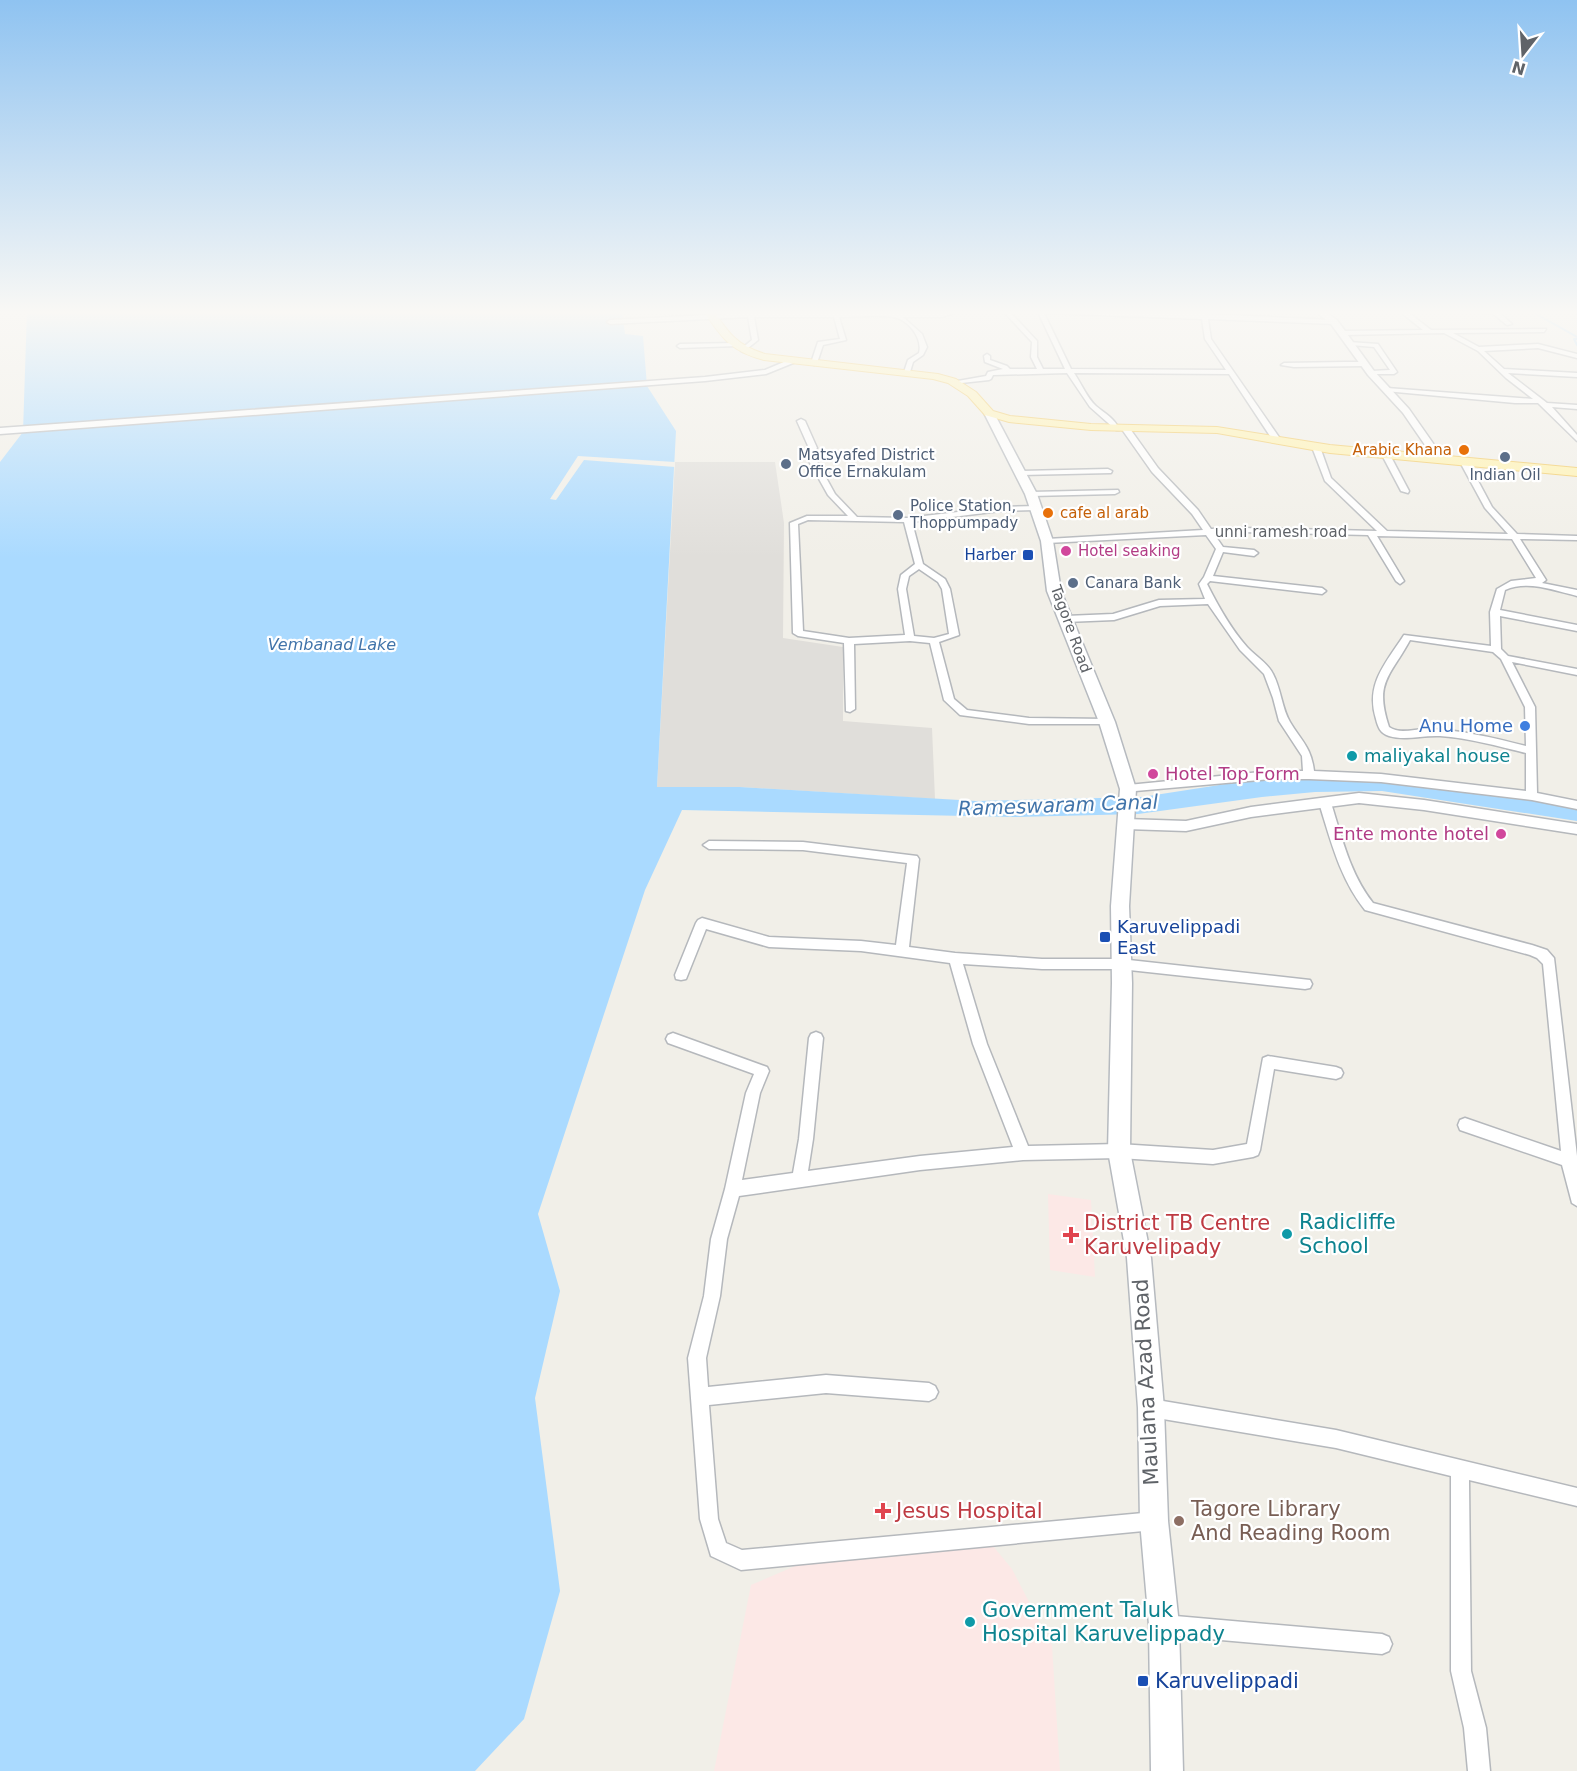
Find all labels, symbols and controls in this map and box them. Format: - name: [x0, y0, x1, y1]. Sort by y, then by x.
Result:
- north arrow: [1493, 24, 1553, 84]
- text: N: [1510, 57, 1528, 79]
- place label: Arabic Khana: [1352, 441, 1452, 459]
- marker: Arabic Khana: [1457, 443, 1471, 457]
- place label: Matsyafed District Office Ernakulam: [798, 446, 935, 481]
- marker: Indian Oil: [1498, 450, 1512, 464]
- marker: Matsyafed District Office Ernakulam: [779, 457, 793, 471]
- place label: Indian Oil: [1469, 466, 1541, 484]
- place label: Police Station, Thoppumpady: [909, 497, 1018, 532]
- place label: cafe al arab: [1060, 504, 1149, 522]
- marker: cafe al arab: [1041, 506, 1055, 520]
- marker: Police Station, Thoppumpady: [891, 508, 905, 522]
- street label: unni ramesh road: [1215, 523, 1347, 541]
- place label: Hotel seaking: [1078, 542, 1181, 560]
- marker: Hotel seaking: [1059, 544, 1073, 558]
- place label: Harber: [964, 546, 1017, 564]
- marker: Harber: [1021, 548, 1035, 562]
- place label: Canara Bank: [1085, 574, 1181, 592]
- marker: Canara Bank: [1066, 576, 1080, 590]
- street label: Tagore Road: [1046, 582, 1095, 675]
- water label: Vembanad Lake: [268, 635, 396, 654]
- place label: Anu Home: [1419, 715, 1513, 736]
- marker: Anu Home: [1518, 719, 1532, 733]
- place label: maliyakal house: [1364, 745, 1510, 766]
- marker: maliyakal house: [1345, 749, 1359, 763]
- place label: Hotel Top Form: [1165, 763, 1300, 784]
- marker: Hotel Top Form: [1146, 767, 1160, 781]
- water label: Rameswaram Canal: [958, 790, 1159, 820]
- place label: Ente monte hotel: [1333, 823, 1489, 844]
- marker: Ente monte hotel: [1494, 827, 1508, 841]
- place label: Karuvelippadi East: [1117, 916, 1240, 958]
- marker: Karuvelippadi East: [1098, 930, 1112, 944]
- place label: Radicliffe School: [1299, 1210, 1396, 1258]
- place label: District TB Centre Karuvelipady: [1084, 1211, 1270, 1259]
- marker: District TB Centre Karuvelipady: [1062, 1226, 1080, 1244]
- marker: Radicliffe School: [1280, 1227, 1294, 1241]
- street label: Maulana Azad Road: [1129, 1278, 1163, 1486]
- place label: Tagore Library And Reading Room: [1190, 1497, 1390, 1545]
- place label: Jesus Hospital: [894, 1499, 1043, 1523]
- marker: Jesus Hospital: [874, 1502, 892, 1520]
- marker: Tagore Library And Reading Room: [1172, 1514, 1186, 1528]
- place label: Government Taluk Hospital Karuvelippady: [982, 1598, 1225, 1646]
- marker: Government Taluk Hospital Karuvelippady: [963, 1615, 977, 1629]
- place label: Karuvelippadi: [1155, 1669, 1299, 1693]
- marker: Karuvelippadi: [1136, 1674, 1150, 1688]

